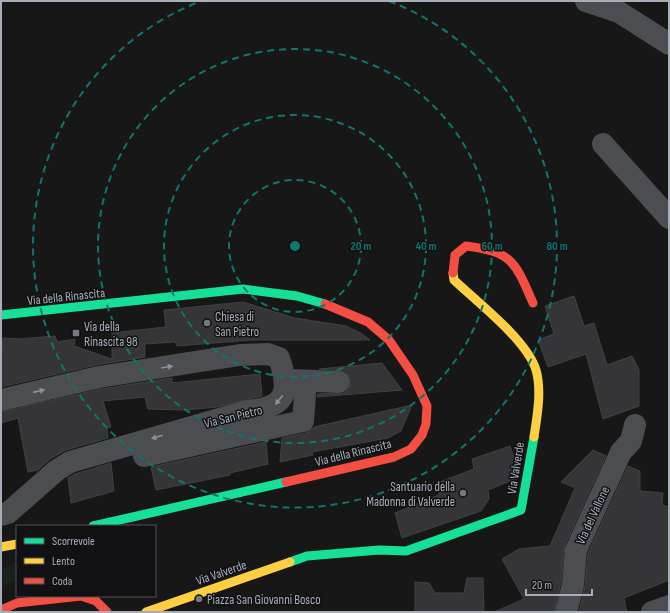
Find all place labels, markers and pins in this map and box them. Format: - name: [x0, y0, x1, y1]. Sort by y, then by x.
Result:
- centre of rings: [288, 239, 302, 253]
- place label: Chiesa di San Pietro: [215, 309, 259, 340]
- marker: Chiesa di San Pietro: [202, 318, 212, 328]
- place label: Via della Rinascita 98: [84, 319, 138, 350]
- marker: Via della Rinascita 98: [71, 328, 81, 338]
- place label: Santuario della Madonna di Valverde: [366, 479, 455, 510]
- marker: Santuario della Madonna di Valverde: [458, 488, 468, 498]
- place label: Piazza San Giovanni Bosco: [207, 592, 321, 608]
- marker: Piazza San Giovanni Bosco: [194, 594, 204, 604]

